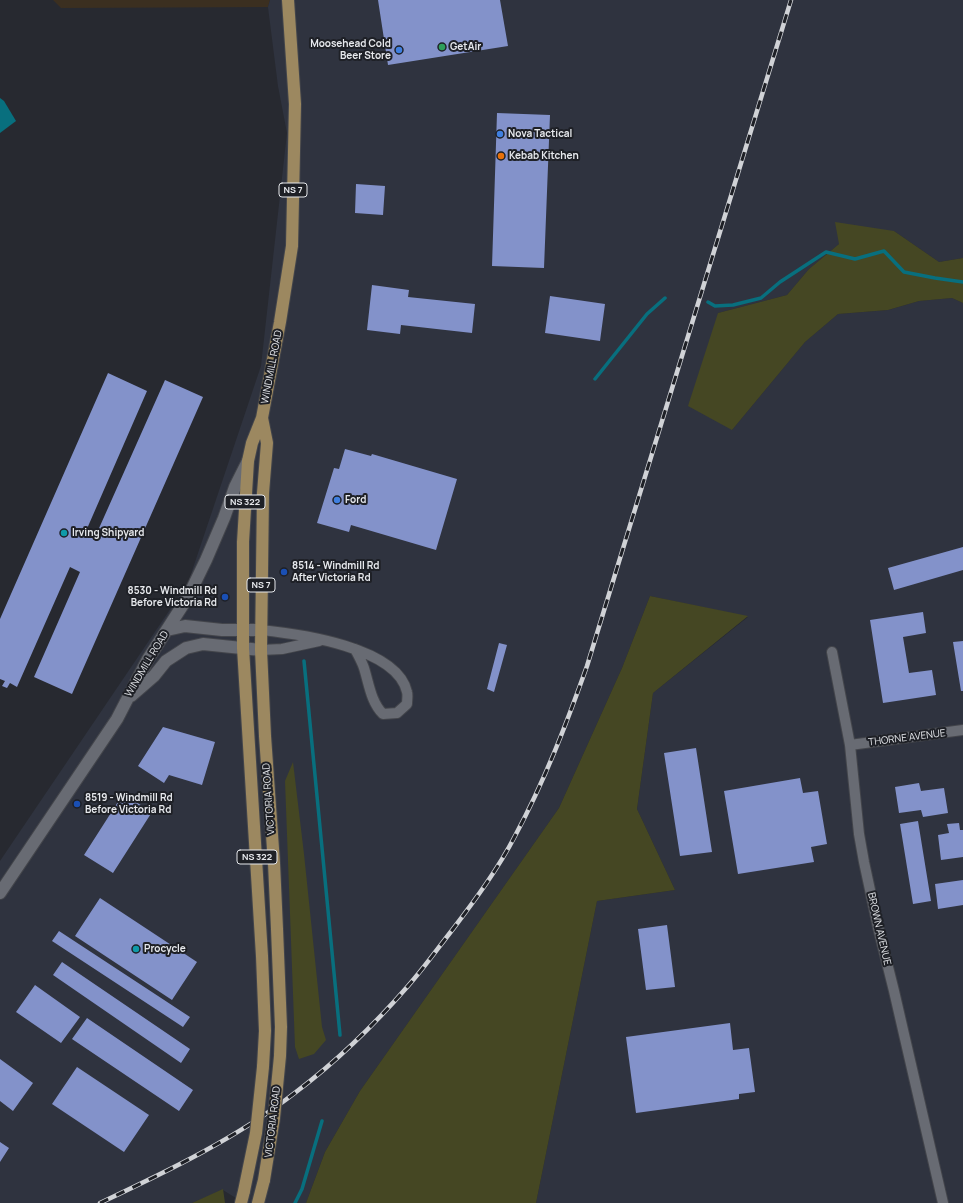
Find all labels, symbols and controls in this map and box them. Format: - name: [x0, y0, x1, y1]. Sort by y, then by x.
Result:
- place label: Moosehead Cold Beer Store: [310, 38, 391, 62]
- place label: GetAir: [450, 41, 481, 53]
- marker: GetAir: [437, 42, 447, 52]
- marker: Moosehead Cold Beer Store: [394, 45, 404, 55]
- place label: Nova Tactical: [508, 128, 572, 140]
- marker: Nova Tactical: [495, 129, 505, 139]
- place label: Kebab Kitchen: [509, 150, 579, 162]
- marker: Kebab Kitchen: [496, 151, 506, 161]
- road number: NS 7: [279, 183, 307, 197]
- street label: WINDMILL ROAD: [259, 329, 285, 405]
- place label: Ford: [345, 494, 366, 506]
- road number: NS 322: [225, 495, 265, 509]
- marker: Ford: [332, 495, 342, 505]
- place label: Irving Shipyard: [72, 527, 144, 539]
- marker: Irving Shipyard: [59, 528, 69, 538]
- place label: 8514 - Windmill Rd After Victoria Rd: [292, 560, 380, 584]
- marker: 8514 - Windmill Rd After Victoria Rd: [279, 567, 289, 577]
- road number: NS 7: [247, 578, 275, 592]
- place label: 8530 - Windmill Rd Before Victoria Rd: [128, 585, 217, 608]
- marker: 8530 - Windmill Rd Before Victoria Rd: [220, 592, 230, 602]
- street label: WINDMILL ROAD: [123, 629, 171, 699]
- street label: THORNE AVENUE: [868, 727, 946, 749]
- street label: VICTORIA ROAD: [261, 763, 277, 835]
- place label: 8519 - Windmill Rd Before Victoria Rd: [85, 792, 173, 816]
- marker: 8519 - Windmill Rd Before Victoria Rd: [72, 799, 82, 809]
- road number: NS 322: [237, 850, 277, 864]
- street label: BROWN AVENUE: [865, 891, 893, 967]
- place label: Procycle: [144, 943, 186, 955]
- marker: Procycle: [131, 944, 141, 954]
- street label: VICTORIA ROAD: [263, 1085, 283, 1159]

